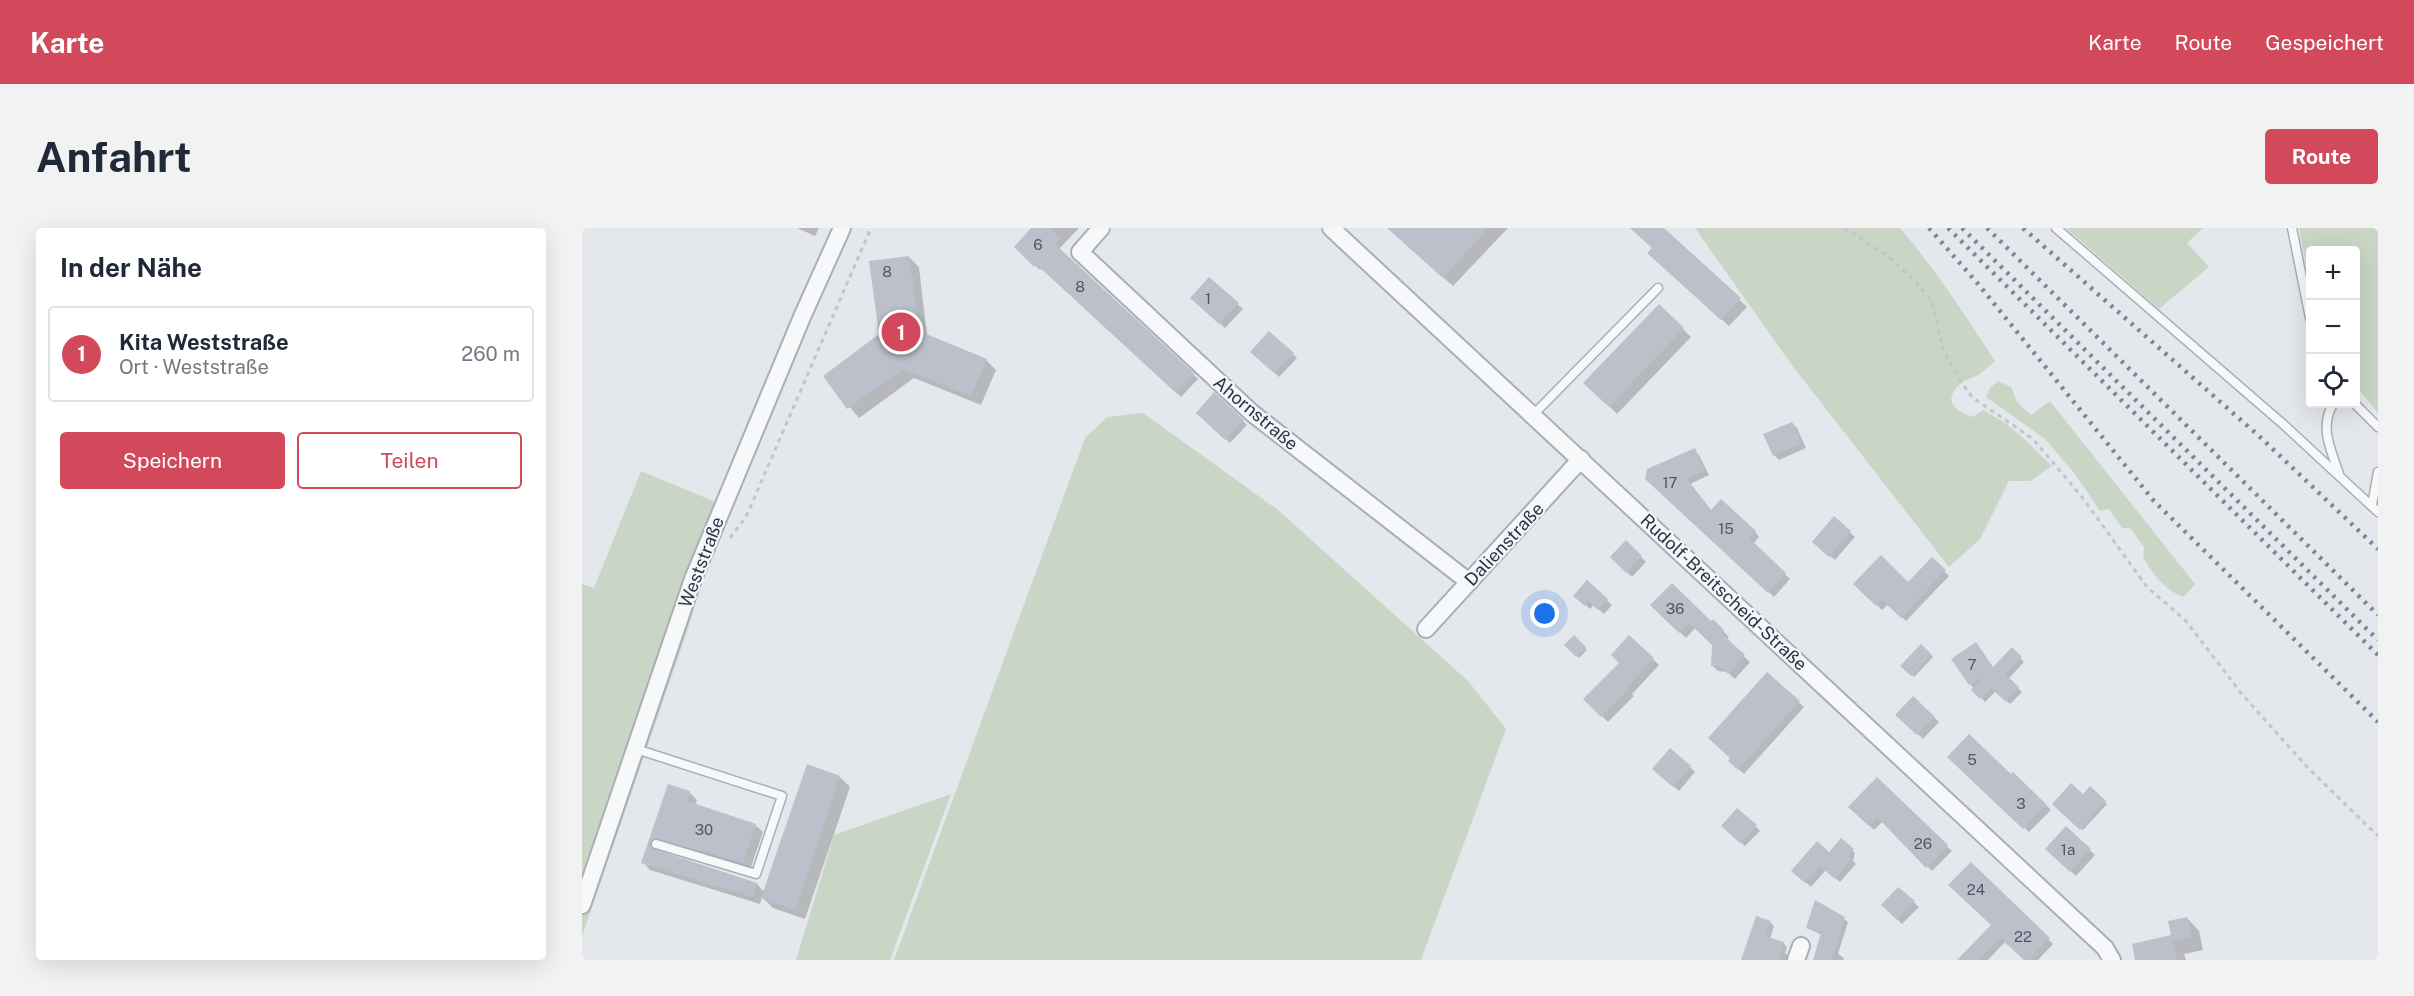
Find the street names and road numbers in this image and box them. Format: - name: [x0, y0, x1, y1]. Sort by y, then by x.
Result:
- street label: Ahornstraße: [1209, 372, 1303, 454]
- street label: Dalienstraße: [1460, 498, 1548, 590]
- street label: Rudolf-Breitscheid-Straße: [1636, 509, 1812, 675]
- street label: Weststraße: [674, 514, 728, 610]

